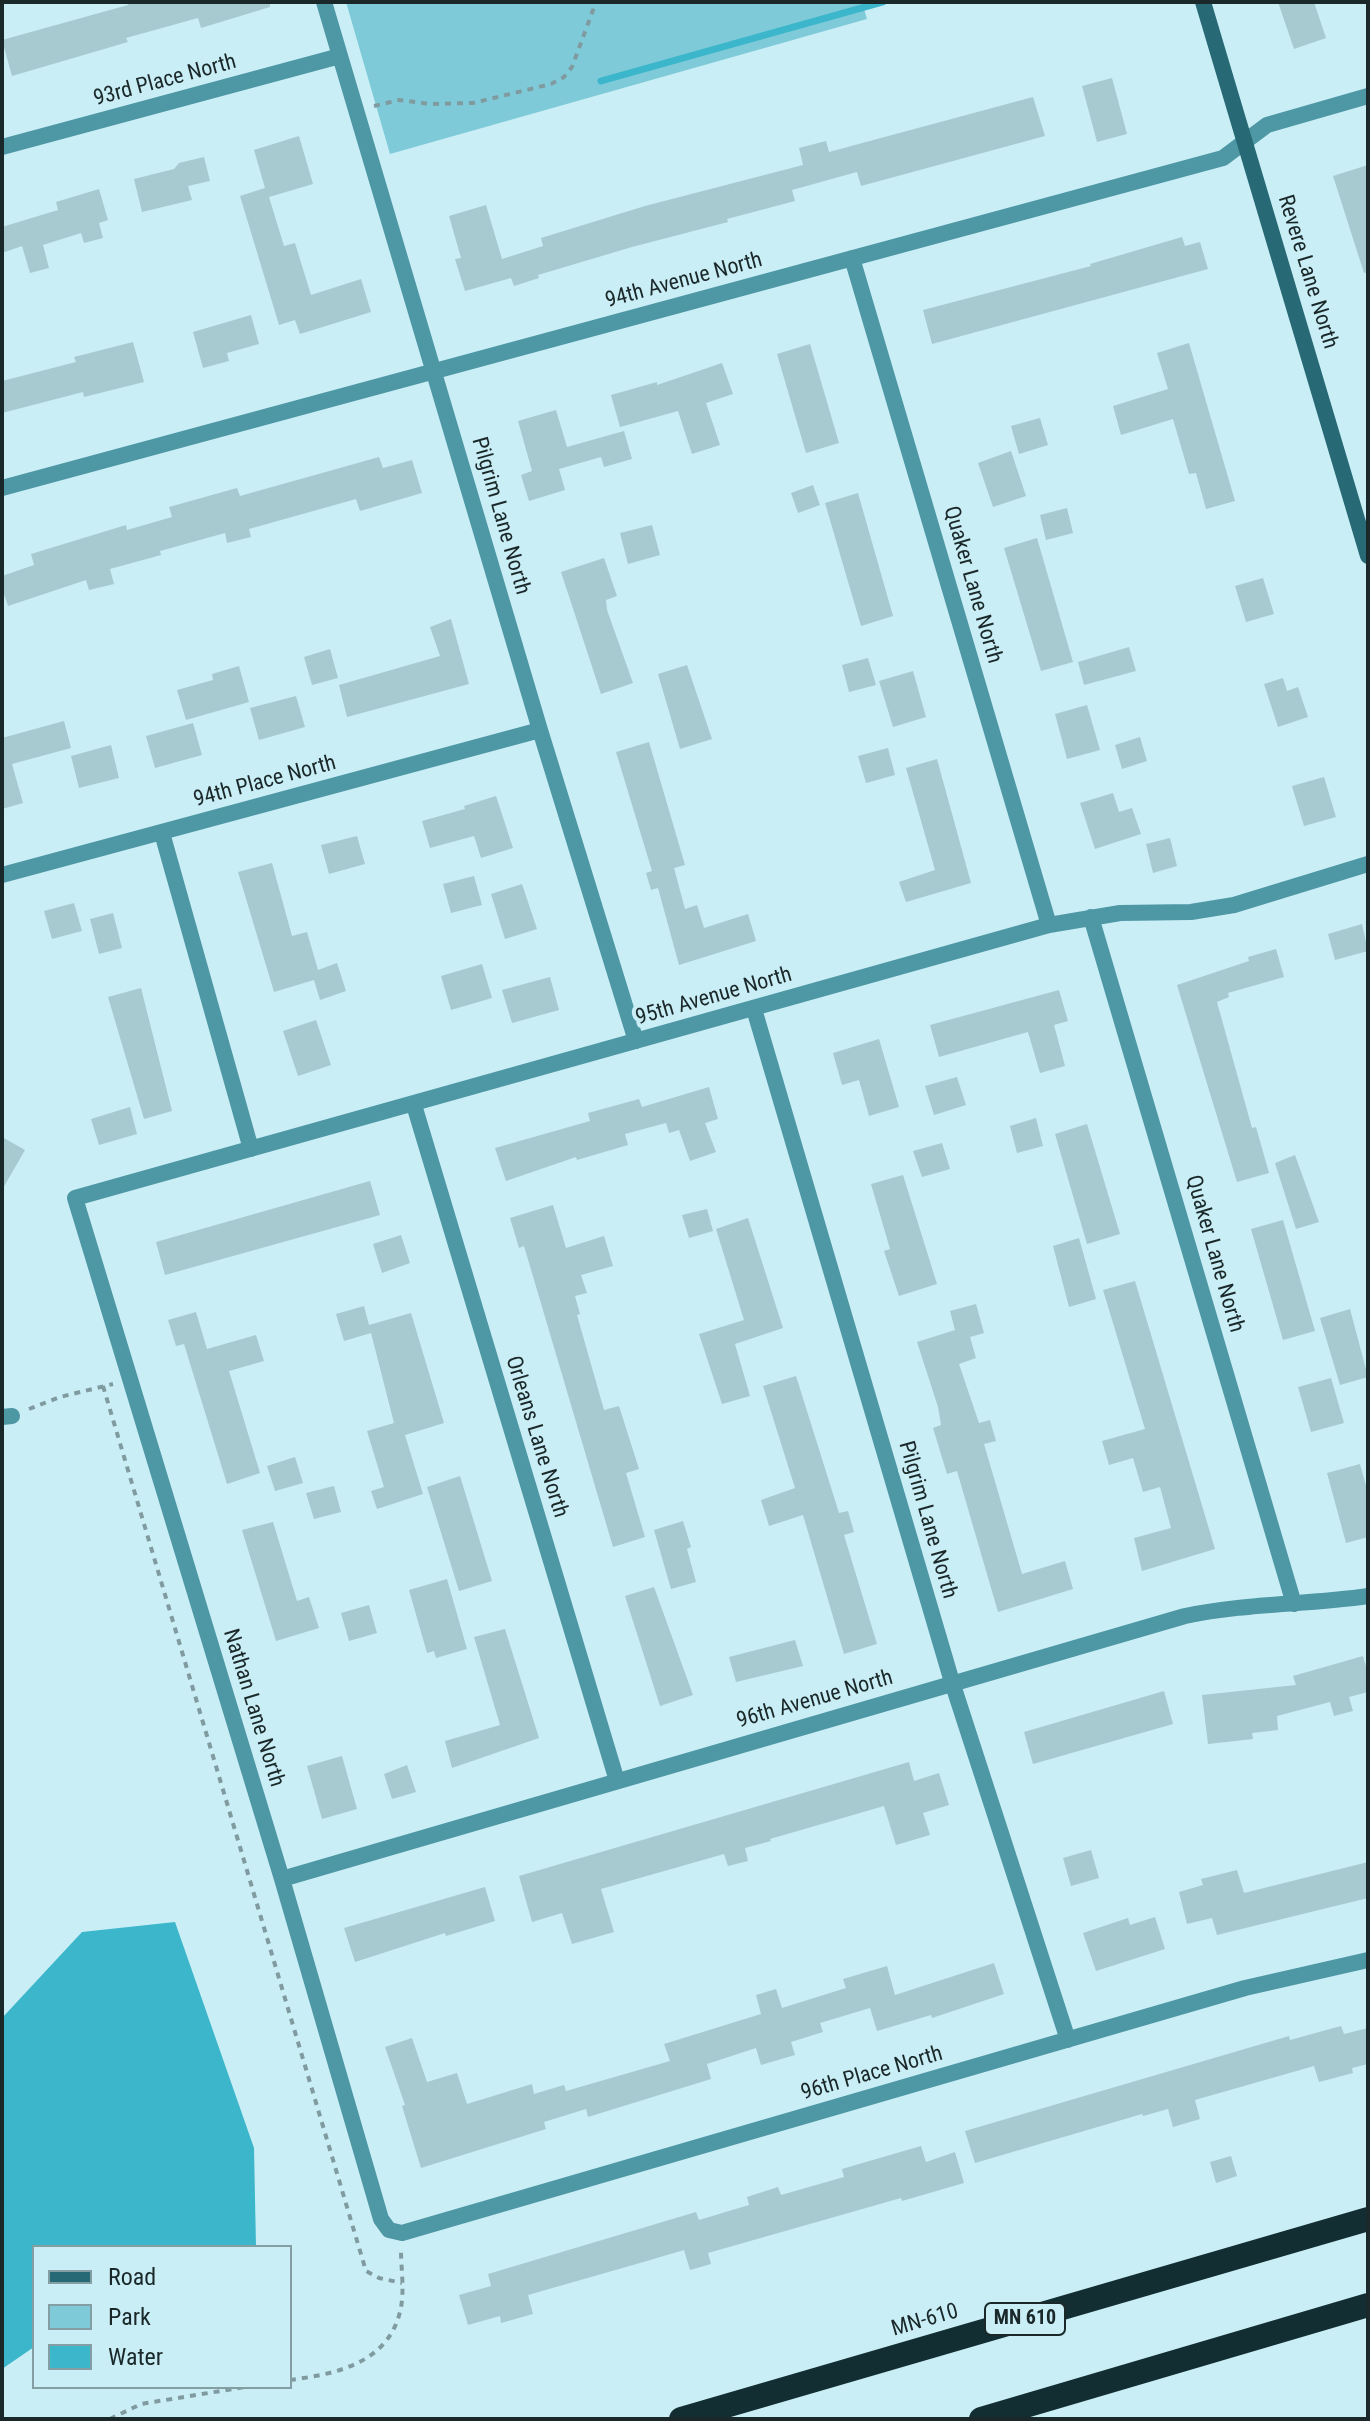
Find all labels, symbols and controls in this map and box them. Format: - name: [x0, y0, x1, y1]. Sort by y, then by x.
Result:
- street label: 93rd Place North: [91, 49, 239, 113]
- street label: Revere Lane North: [1271, 192, 1343, 352]
- street label: 94th Avenue North: [603, 247, 765, 315]
- street label: Pilgrim Lane North: [465, 434, 535, 598]
- street label: Quaker Lane North: [937, 503, 1007, 667]
- street label: 94th Place North: [191, 750, 339, 814]
- street label: 95th Avenue North: [633, 962, 795, 1032]
- street label: Quaker Lane North: [1179, 1172, 1249, 1336]
- street label: Orleans Lane North: [499, 1353, 573, 1521]
- street label: Pilgrim Lane North: [892, 1438, 962, 1602]
- street label: Nathan Lane North: [216, 1626, 290, 1790]
- street label: 96th Avenue North: [734, 1665, 896, 1735]
- street label: 96th Place North: [798, 2041, 946, 2107]
- legend: [32, 2245, 292, 2389]
- text: Road: [108, 2263, 156, 2291]
- street label: MN-610: [889, 2299, 961, 2343]
- text: Park: [108, 2303, 151, 2331]
- road number: MN 610: [985, 2303, 1065, 2335]
- text: Water: [108, 2343, 163, 2371]

